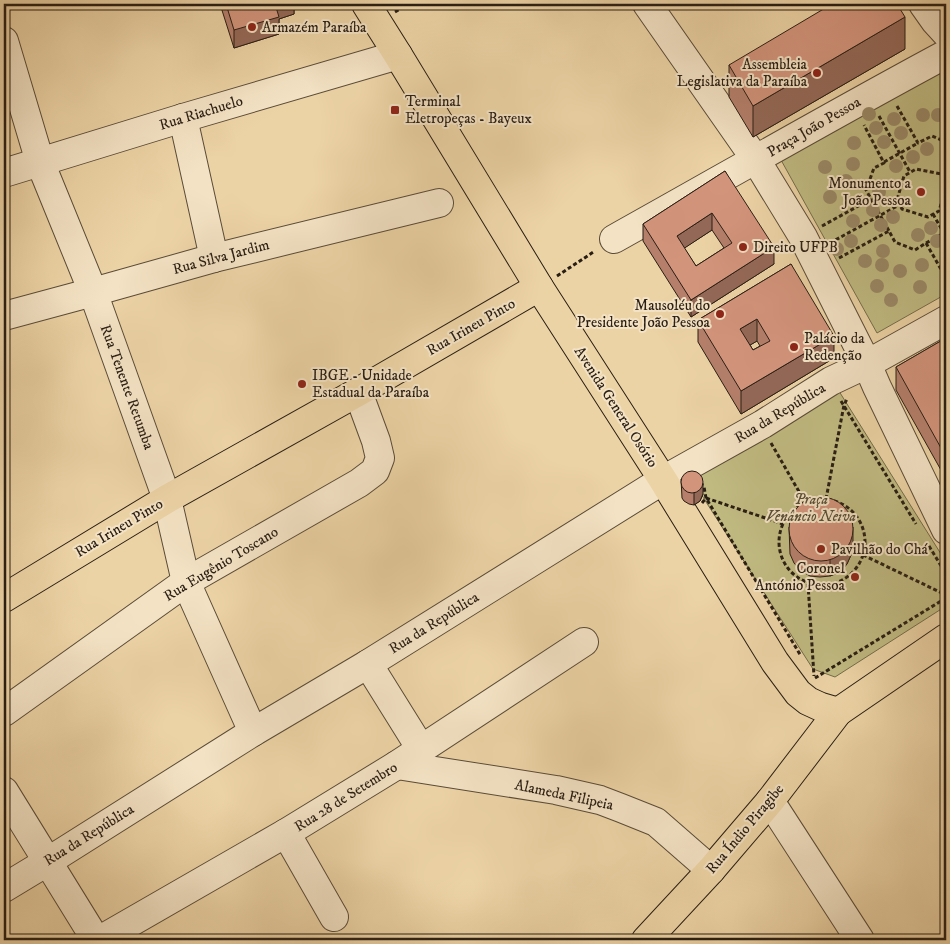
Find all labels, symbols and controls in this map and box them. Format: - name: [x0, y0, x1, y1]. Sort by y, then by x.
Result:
- place label: Armazém Paraíba: [262, 18, 367, 37]
- marker: Armazém Paraíba: [246, 21, 258, 33]
- place label: Assembleia Legislativa da Paraíba: [677, 55, 808, 91]
- marker: Assembleia Legislativa da Paraíba: [811, 67, 823, 79]
- street label: Rua Riachuelo: [157, 91, 245, 135]
- place label: Terminal Eletropeças - Bayeux: [405, 92, 532, 128]
- street label: Praça João Pessoa: [764, 92, 865, 161]
- marker: Terminal Eletropeças - Bayeux: [389, 104, 401, 116]
- place label: Monumento a João Pessoa: [828, 174, 912, 210]
- marker: Monumento a João Pessoa: [915, 186, 927, 198]
- street label: Rua Silva Jardim: [171, 235, 271, 279]
- place label: Direito UFPB: [753, 238, 838, 257]
- marker: Direito UFPB: [737, 241, 749, 253]
- street label: Rua Irineu Pinto: [423, 294, 519, 360]
- place label: Mausoléu do Presidente João Pessoa: [577, 296, 711, 332]
- marker: Mausoléu do Presidente João Pessoa: [714, 308, 726, 320]
- street label: Rua Tenente Retumba: [96, 322, 159, 453]
- place label: Palácio da Redenção: [804, 329, 865, 365]
- marker: Palácio da Redenção: [788, 341, 800, 353]
- street label: Avenida General Osório: [570, 343, 662, 471]
- place label: IBGE - Unidade Estadual da Paraíba: [312, 366, 430, 402]
- marker: IBGE - Unidade Estadual da Paraíba: [296, 378, 308, 390]
- street label: Rua da República: [731, 378, 830, 448]
- park label: Praça Venâncio Neiva: [766, 490, 856, 526]
- street label: Rua Irineu Pinto: [72, 494, 166, 562]
- street label: Rua Eugênio Toscano: [160, 522, 282, 606]
- place label: Pavilhão do Chá: [831, 540, 929, 559]
- marker: Pavilhão do Chá: [815, 543, 827, 555]
- place label: Coronel António Pessoa: [755, 559, 846, 595]
- marker: Coronel António Pessoa: [849, 571, 861, 583]
- street label: Rua da República: [385, 587, 483, 658]
- street label: Rua 28 de Setembro: [291, 758, 401, 836]
- street label: Alameda Filipeia: [513, 775, 616, 815]
- street label: Rua Índio Piragibe: [701, 780, 788, 878]
- street label: Rua da República: [40, 799, 138, 870]

